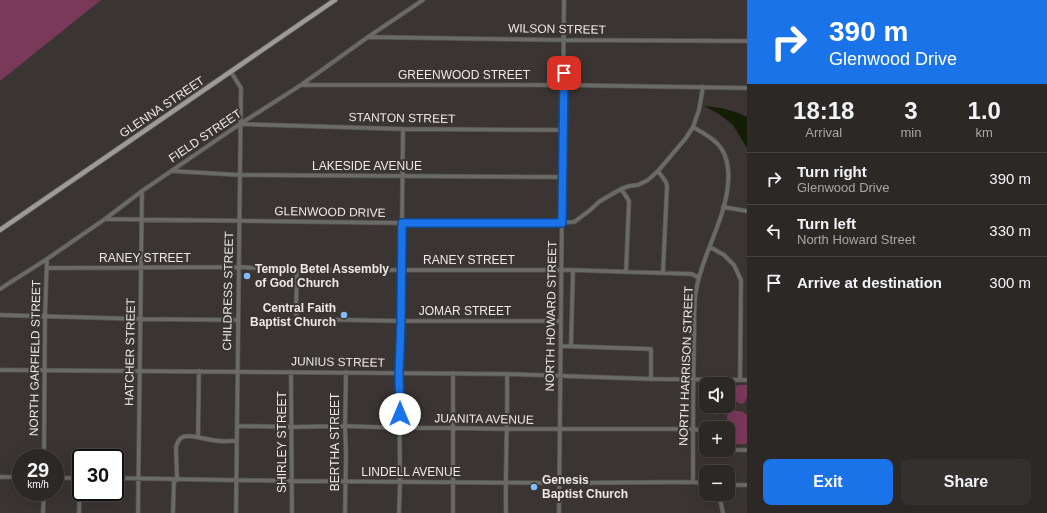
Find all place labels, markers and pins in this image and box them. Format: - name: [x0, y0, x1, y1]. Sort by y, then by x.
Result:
- pin: [547, 56, 581, 90]
- place label: Templo Betel Assembly of God Church: [255, 262, 389, 290]
- marker: Templo Betel Assembly of God Church: [242, 271, 252, 281]
- place label: Central Faith Baptist Church: [250, 301, 336, 329]
- marker: Central Faith Baptist Church: [339, 310, 349, 320]
- place label: Genesis Baptist Church: [542, 473, 628, 501]
- marker: Genesis Baptist Church: [529, 482, 539, 492]

